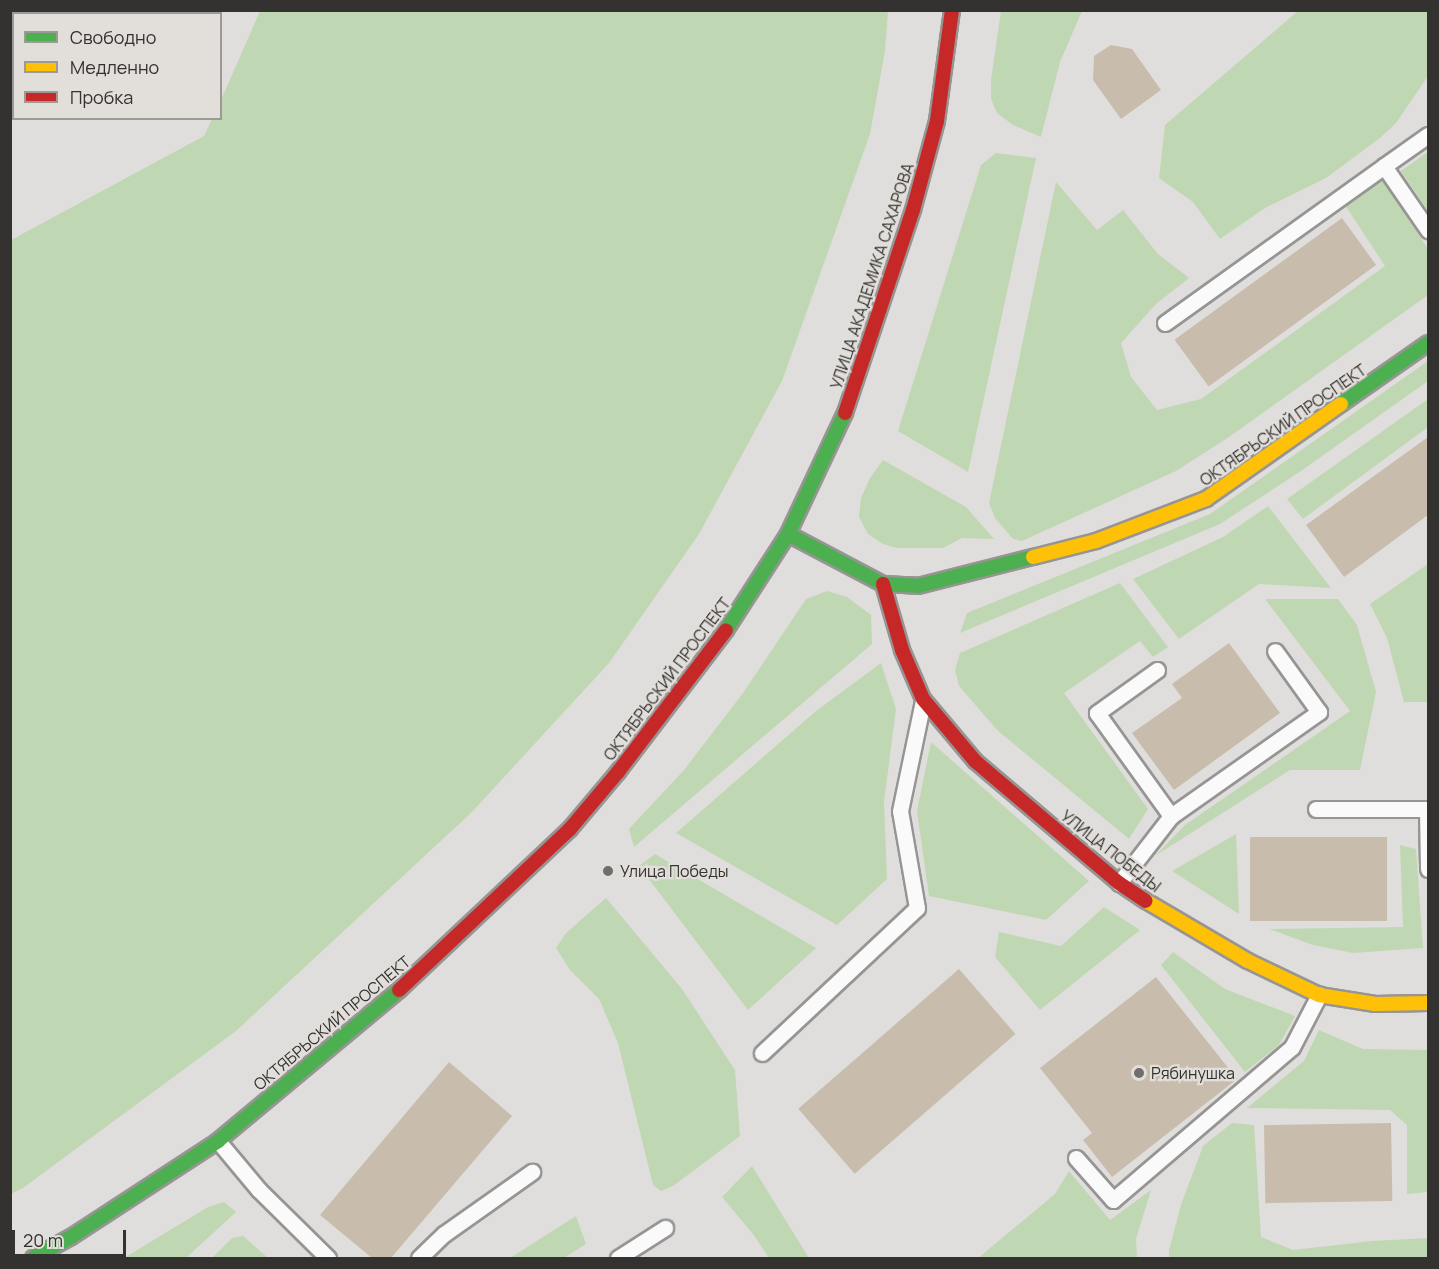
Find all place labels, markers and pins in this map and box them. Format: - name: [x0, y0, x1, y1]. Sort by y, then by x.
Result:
- place label: Улица Победы: [620, 861, 728, 881]
- marker: Улица Победы: [601, 864, 615, 878]
- place label: Рябинушка: [1151, 1063, 1235, 1083]
- marker: Рябинушка: [1132, 1066, 1146, 1080]

